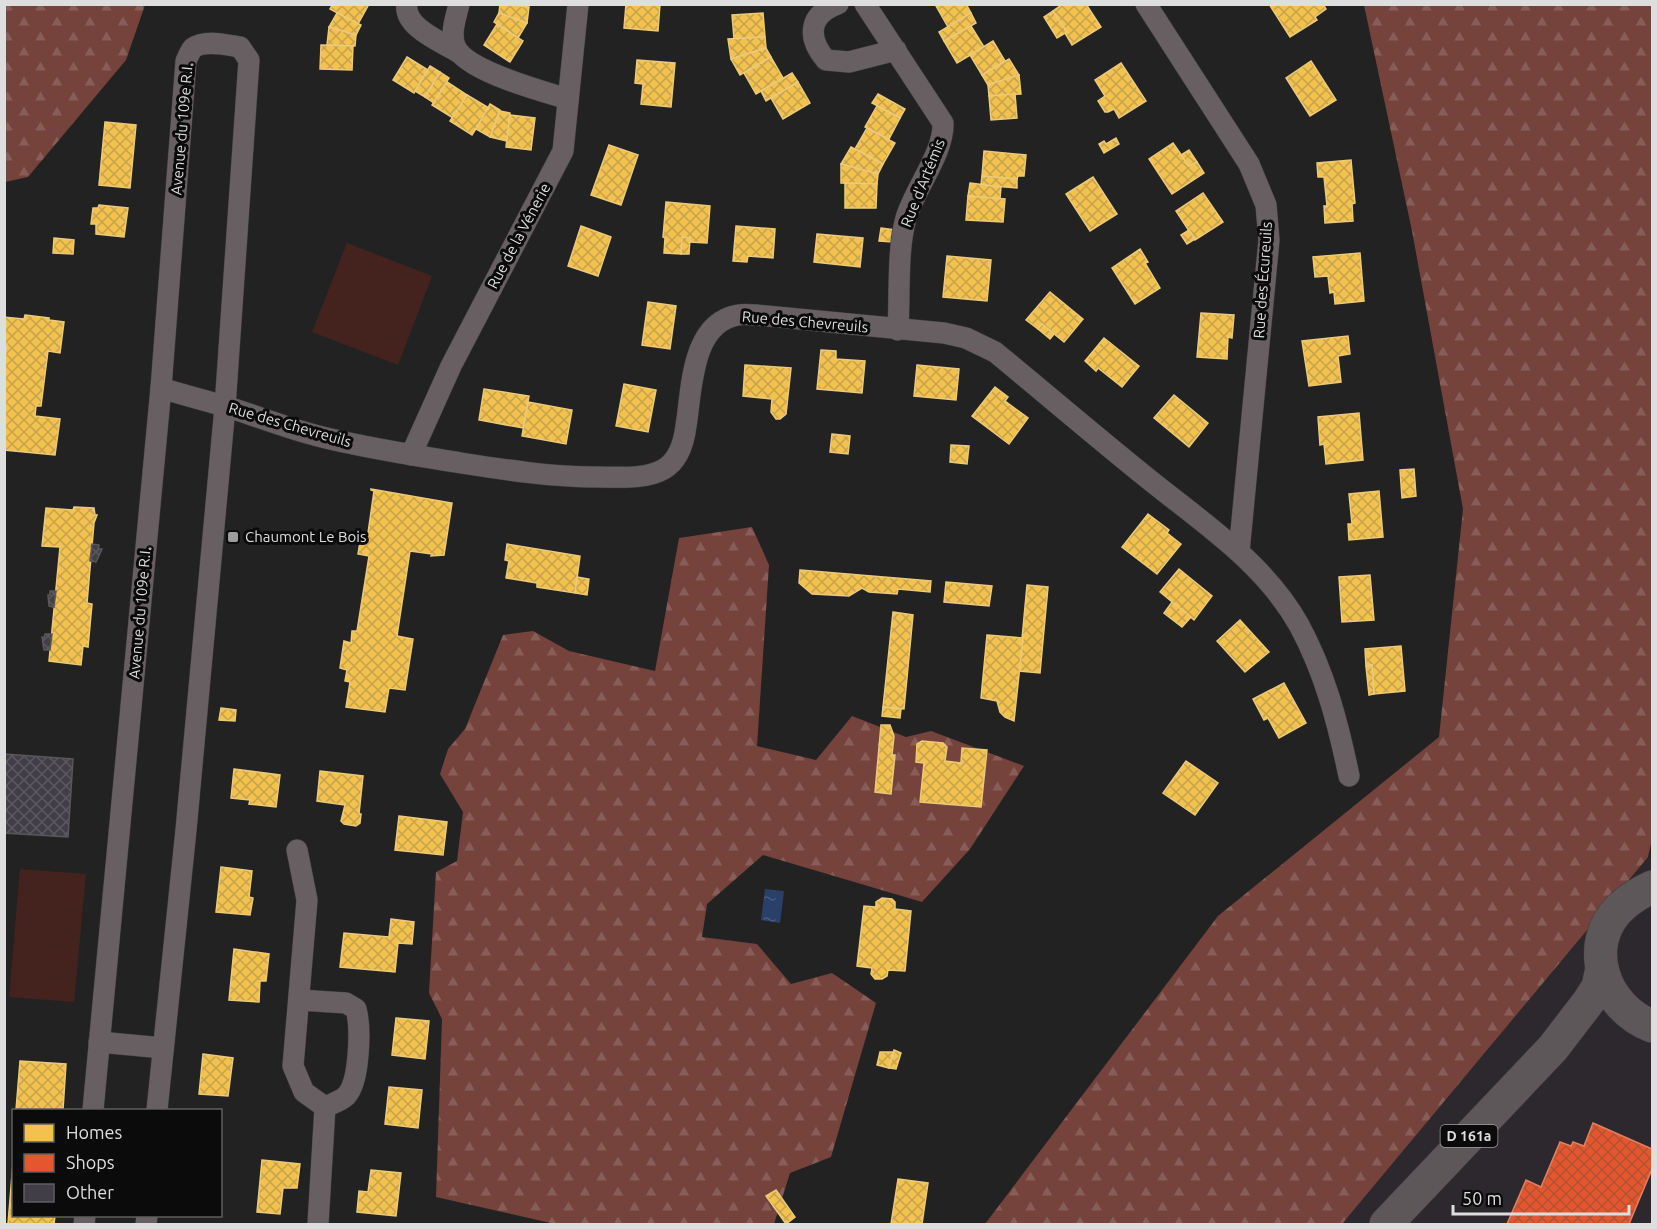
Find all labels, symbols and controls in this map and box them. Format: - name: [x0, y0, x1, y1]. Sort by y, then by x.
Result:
- street label: Avenue du 109e R.I.: [167, 62, 196, 196]
- street label: Rue d'Artémis: [897, 136, 948, 229]
- street label: Rue de la Vénerie: [484, 180, 554, 291]
- street label: Rue des Écureuils: [1250, 221, 1275, 339]
- street label: Rue des Chevreuils: [741, 308, 869, 335]
- street label: Rue des Chevreuils: [227, 399, 353, 450]
- place label: Chaumont Le Bois: [245, 528, 366, 545]
- marker: Chaumont Le Bois: [226, 530, 240, 544]
- street label: Avenue du 109e R.I.: [125, 546, 154, 680]
- legend: [12, 1109, 222, 1217]
- text: Homes: [66, 1122, 123, 1142]
- road number: D 161a: [1440, 1125, 1498, 1147]
- text: Shops: [66, 1152, 115, 1172]
- scale bar: [1453, 1178, 1628, 1216]
- text: Other: [66, 1182, 114, 1202]
- text: 50 m: [1462, 1188, 1502, 1208]

